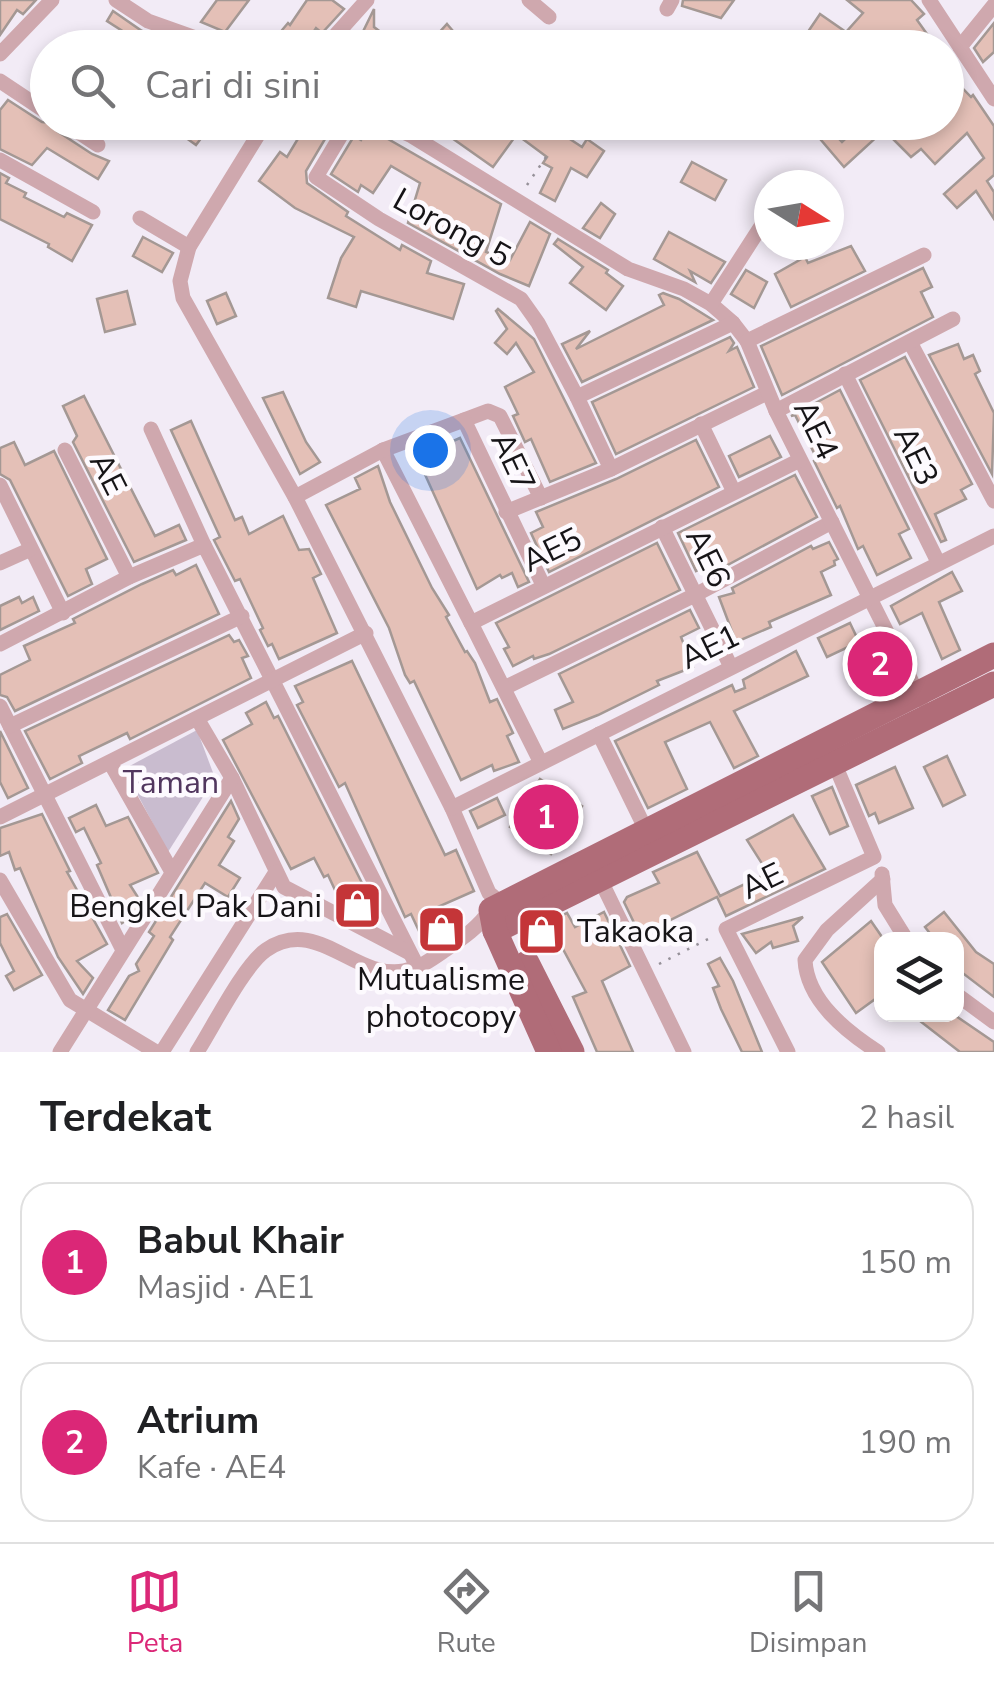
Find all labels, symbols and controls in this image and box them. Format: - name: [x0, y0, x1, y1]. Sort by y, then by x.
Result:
- search box: [30, 30, 964, 140]
- icon: search: [65, 58, 120, 113]
- text: Cari di sini: [145, 60, 321, 111]
- north arrow: [754, 170, 844, 260]
- street label: Lorong 5: [385, 178, 519, 278]
- street label: AE4: [783, 393, 849, 467]
- street label: AE3: [883, 419, 949, 493]
- your location: [405, 425, 456, 476]
- street label: AE7: [481, 425, 545, 499]
- street label: AE: [79, 446, 137, 502]
- street label: AE5: [515, 517, 589, 583]
- street label: AE6: [675, 521, 741, 595]
- street label: AE1: [673, 614, 747, 680]
- pin: 2: [848, 626, 912, 702]
- park label: Taman: [123, 761, 219, 804]
- pin: 1: [514, 780, 578, 854]
- street label: AE: [734, 852, 790, 910]
- shop icon: Bengkel Pak Dani: [331, 880, 383, 932]
- place label: Bengkel Pak Dani: [69, 885, 322, 928]
- shop icon: Mutualisme photocopy: [415, 903, 467, 955]
- shop icon: Takaoka: [516, 905, 568, 957]
- place label: Takaoka: [577, 910, 694, 953]
- map controls: [874, 932, 964, 1022]
- button: layers: [874, 932, 964, 1022]
- place label: Mutualisme photocopy: [357, 958, 525, 1038]
- text: Terdekat: [40, 1089, 211, 1146]
- text: 2 hasil: [859, 1096, 954, 1139]
- text: Babul Khair: [137, 1215, 344, 1266]
- text: 1: [65, 1241, 84, 1284]
- text: 150 m: [859, 1241, 952, 1284]
- text: Masjid · AE1: [137, 1266, 315, 1309]
- text: Atrium: [137, 1395, 259, 1446]
- text: 2: [65, 1421, 84, 1464]
- text: 190 m: [859, 1421, 952, 1464]
- text: Kafe · AE4: [137, 1446, 286, 1489]
- tab: Peta: [127, 1564, 183, 1662]
- tab: Rute: [437, 1564, 496, 1662]
- tab: Disimpan: [749, 1564, 867, 1662]

